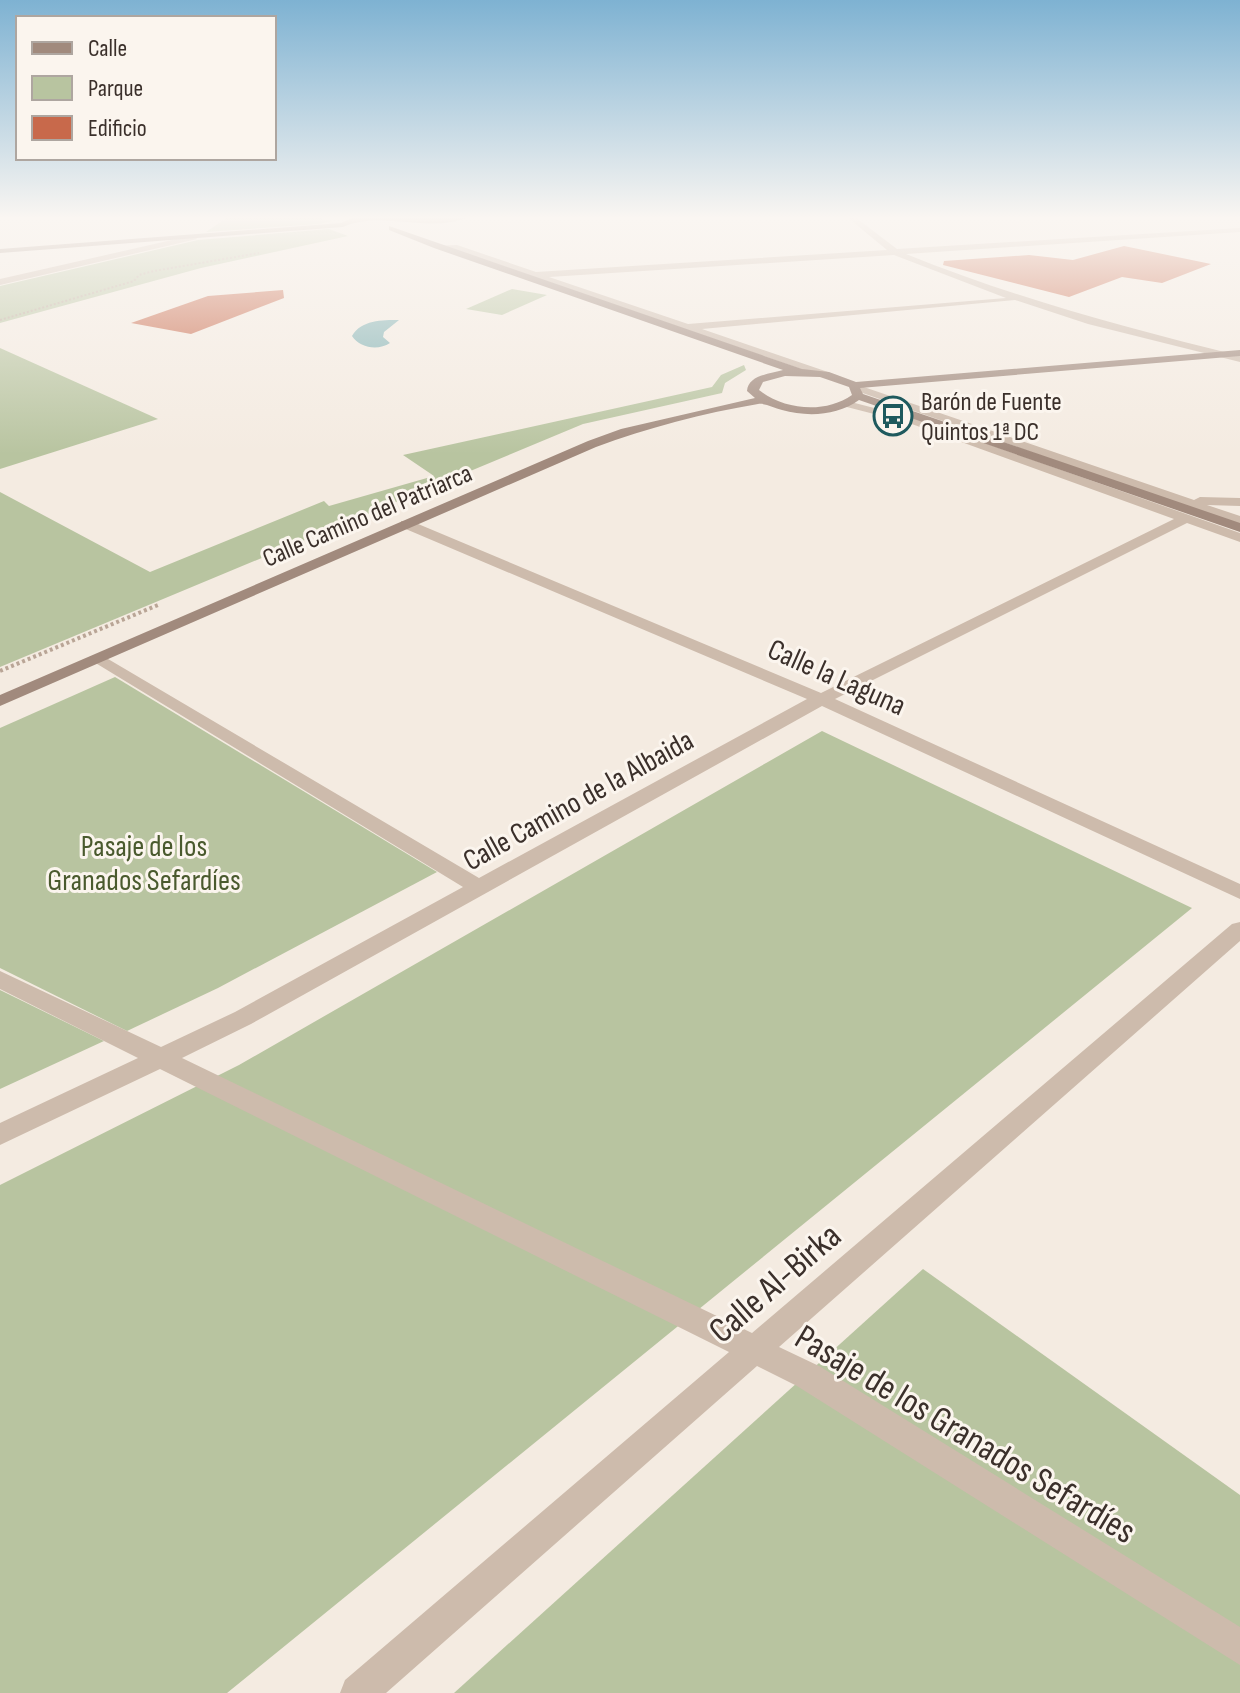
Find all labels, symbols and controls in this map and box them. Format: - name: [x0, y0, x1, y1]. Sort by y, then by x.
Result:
- legend: [16, 16, 276, 160]
- text: Calle: [88, 34, 127, 63]
- text: Parque: [88, 74, 143, 103]
- text: Edificio: [88, 114, 147, 143]
- place label: Barón de Fuente Quintos 1ª DC: [921, 387, 1062, 448]
- bus stop icon: Barón de Fuente Quintos 1ª DC: [872, 395, 914, 437]
- street label: Calle Camino del Patriarca: [258, 458, 477, 575]
- street label: Calle la Laguna: [762, 632, 911, 724]
- street label: Calle Camino de la Albaida: [457, 723, 700, 879]
- park label: Pasaje de los Granados Sefardíes: [47, 829, 241, 899]
- street label: Calle Al-Birka: [701, 1215, 850, 1353]
- street label: Pasaje de los Granados Sefardíes: [787, 1316, 1143, 1554]

